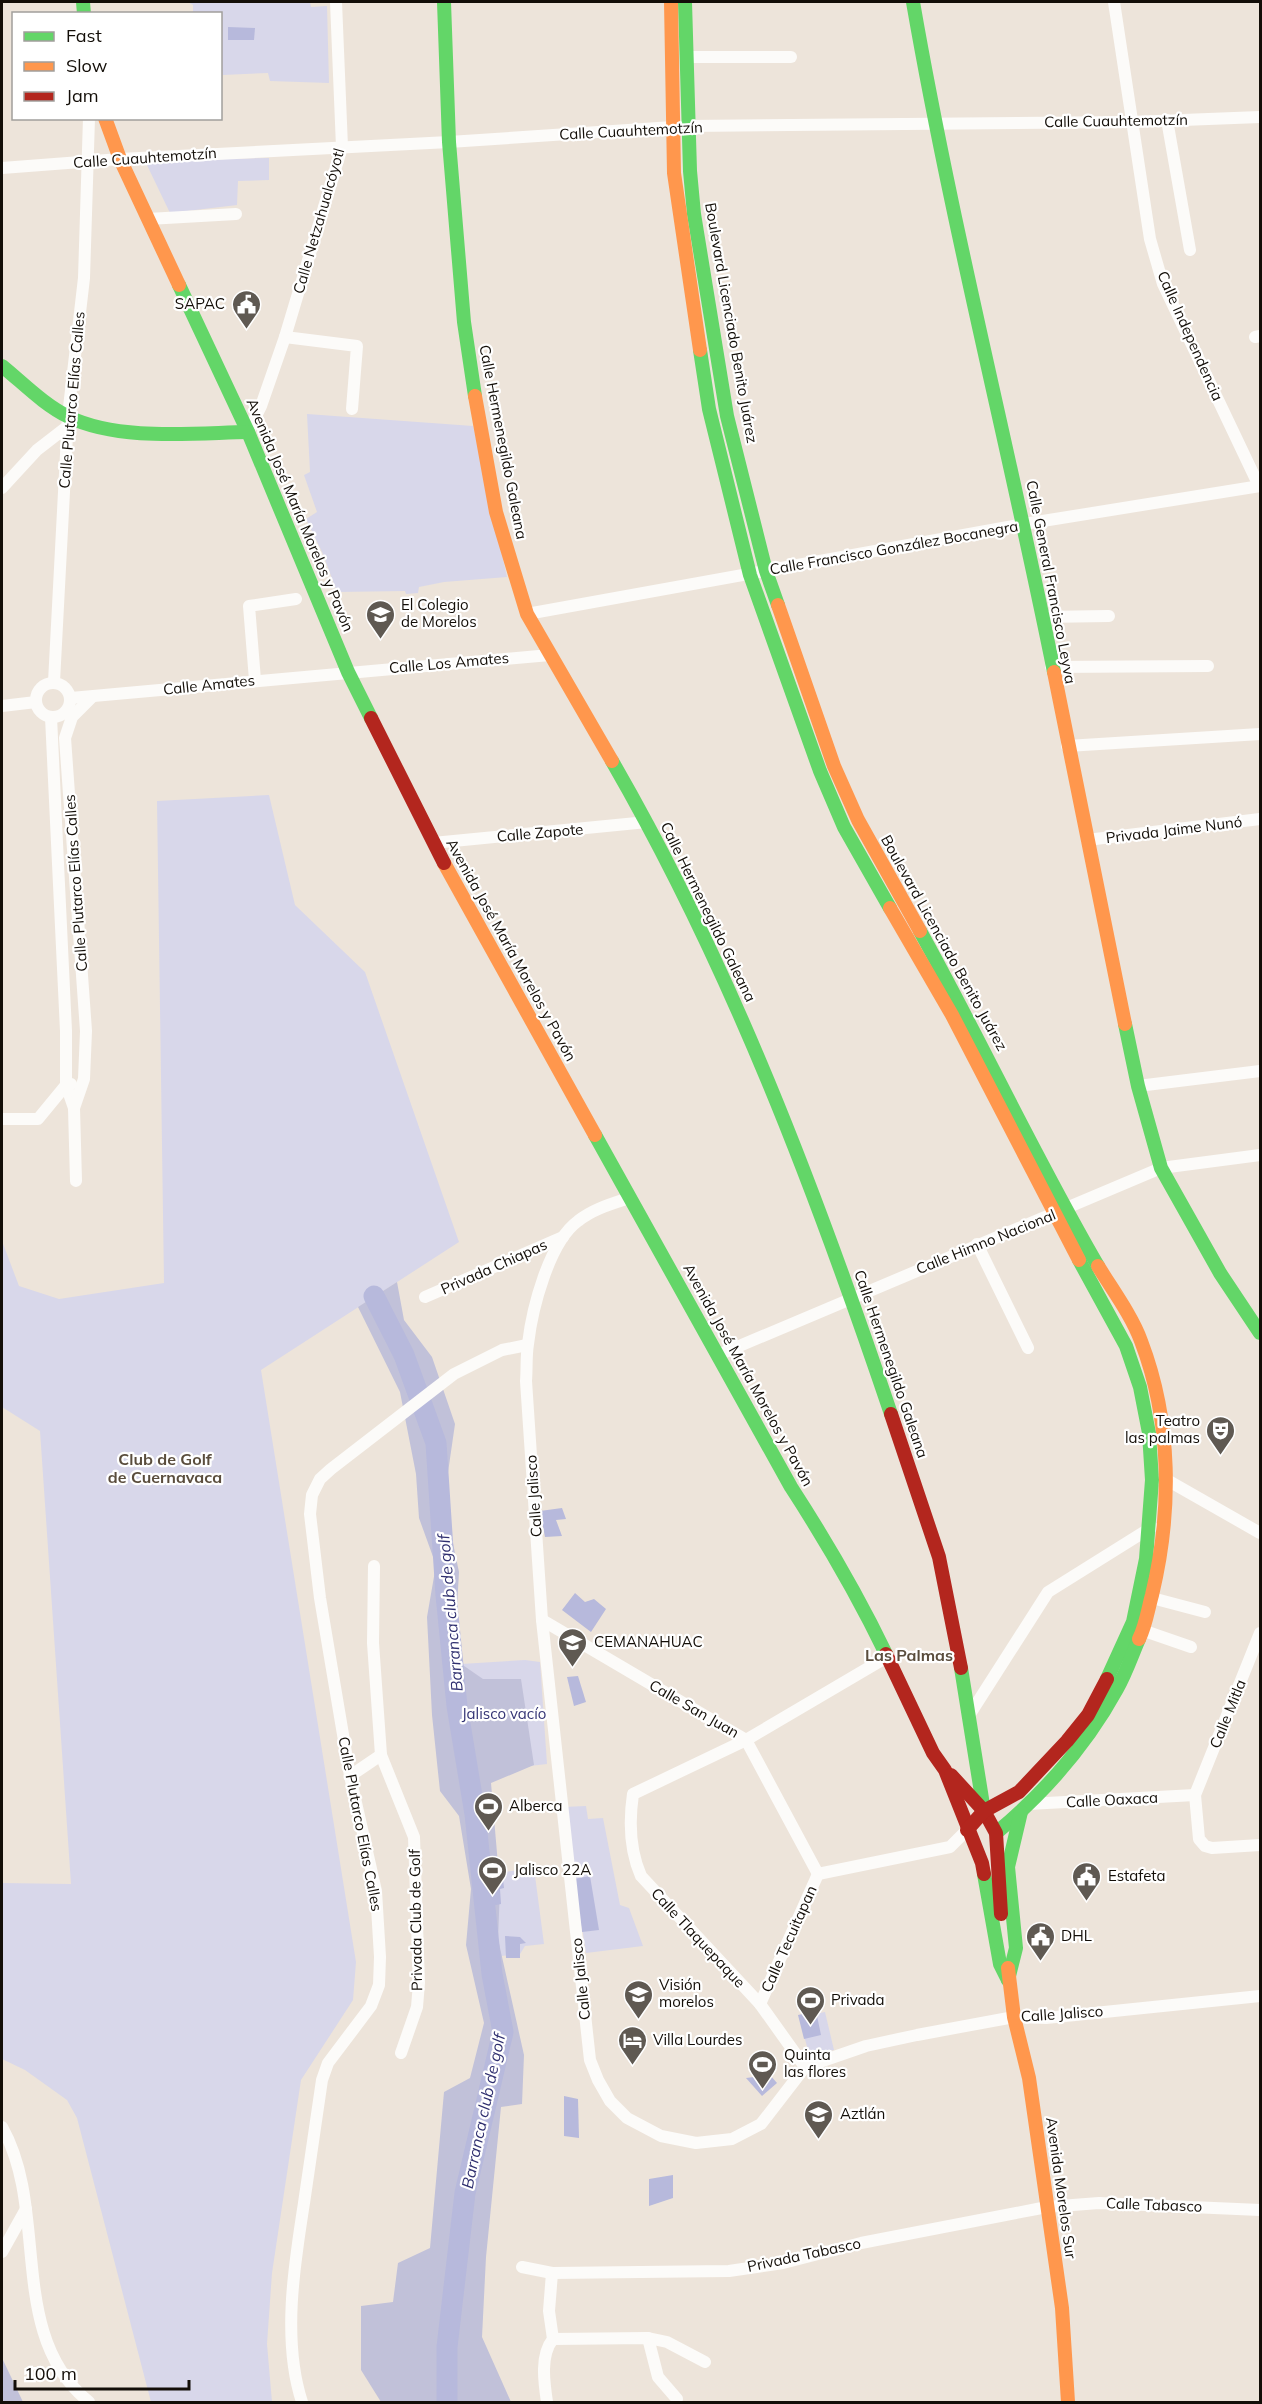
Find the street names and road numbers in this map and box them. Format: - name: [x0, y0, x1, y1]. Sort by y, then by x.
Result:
- street label: Calle Cuauhtemotzín: [1044, 110, 1188, 131]
- street label: Calle Cuauhtemotzín: [559, 117, 703, 144]
- street label: Calle Cuauhtemotzín: [73, 143, 217, 172]
- street label: Calle Netzahualcóyotl: [289, 146, 348, 296]
- street label: Boulevard Licenciado Benito Juárez: [701, 201, 762, 445]
- street label: Calle Independencia: [1153, 268, 1228, 404]
- street label: Calle Plutarco Elías Calles: [54, 311, 89, 489]
- street label: Calle Hermenegildo Galeana: [475, 343, 532, 541]
- street label: Avenida José María Morelos y Pavón: [243, 395, 358, 634]
- street label: Calle General Francisco Leyva: [1022, 479, 1081, 685]
- street label: Calle Francisco González Bocanegra: [768, 516, 1020, 579]
- street label: Calle Los Amates: [388, 648, 510, 677]
- street label: Calle Amates: [162, 670, 256, 699]
- street label: Calle Plutarco Elías Calles: [60, 794, 91, 972]
- street label: Privada Jaime Nunó: [1105, 812, 1243, 847]
- street label: Calle Zapote: [496, 819, 584, 846]
- street label: Calle Hermenegildo Galeana: [657, 819, 760, 1005]
- street label: Boulevard Licenciado Benito Juárez: [877, 832, 1012, 1054]
- street label: Avenida José María Morelos y Pavón: [442, 835, 581, 1064]
- street label: Calle Himno Nacional: [913, 1205, 1058, 1278]
- street label: Privada Chiapas: [438, 1235, 550, 1298]
- street label: Avenida José María Morelos y Pavón: [679, 1260, 818, 1489]
- street label: Calle Hermenegildo Galeana: [850, 1267, 933, 1460]
- street label: Calle Jalisco: [521, 1454, 546, 1538]
- street label: Calle San Juan: [646, 1675, 743, 1742]
- street label: Calle Mitla: [1205, 1677, 1250, 1751]
- street label: Calle Plutarco Elías Calles: [334, 1735, 387, 1913]
- street label: Calle Oaxaca: [1065, 1788, 1158, 1811]
- street label: Privada Club de Golf: [405, 1848, 426, 1991]
- street label: Calle Tecuitapan: [756, 1882, 821, 1995]
- street label: Calle Tlaquepaque: [647, 1884, 749, 1991]
- street label: Calle Jalisco: [567, 1937, 594, 2021]
- street label: Calle Jalisco: [1020, 2001, 1104, 2026]
- street label: Avenida Morelos Sur: [1042, 2116, 1081, 2260]
- street label: Calle Tabasco: [1105, 2193, 1203, 2216]
- street label: Privada Tabasco: [745, 2233, 862, 2276]

